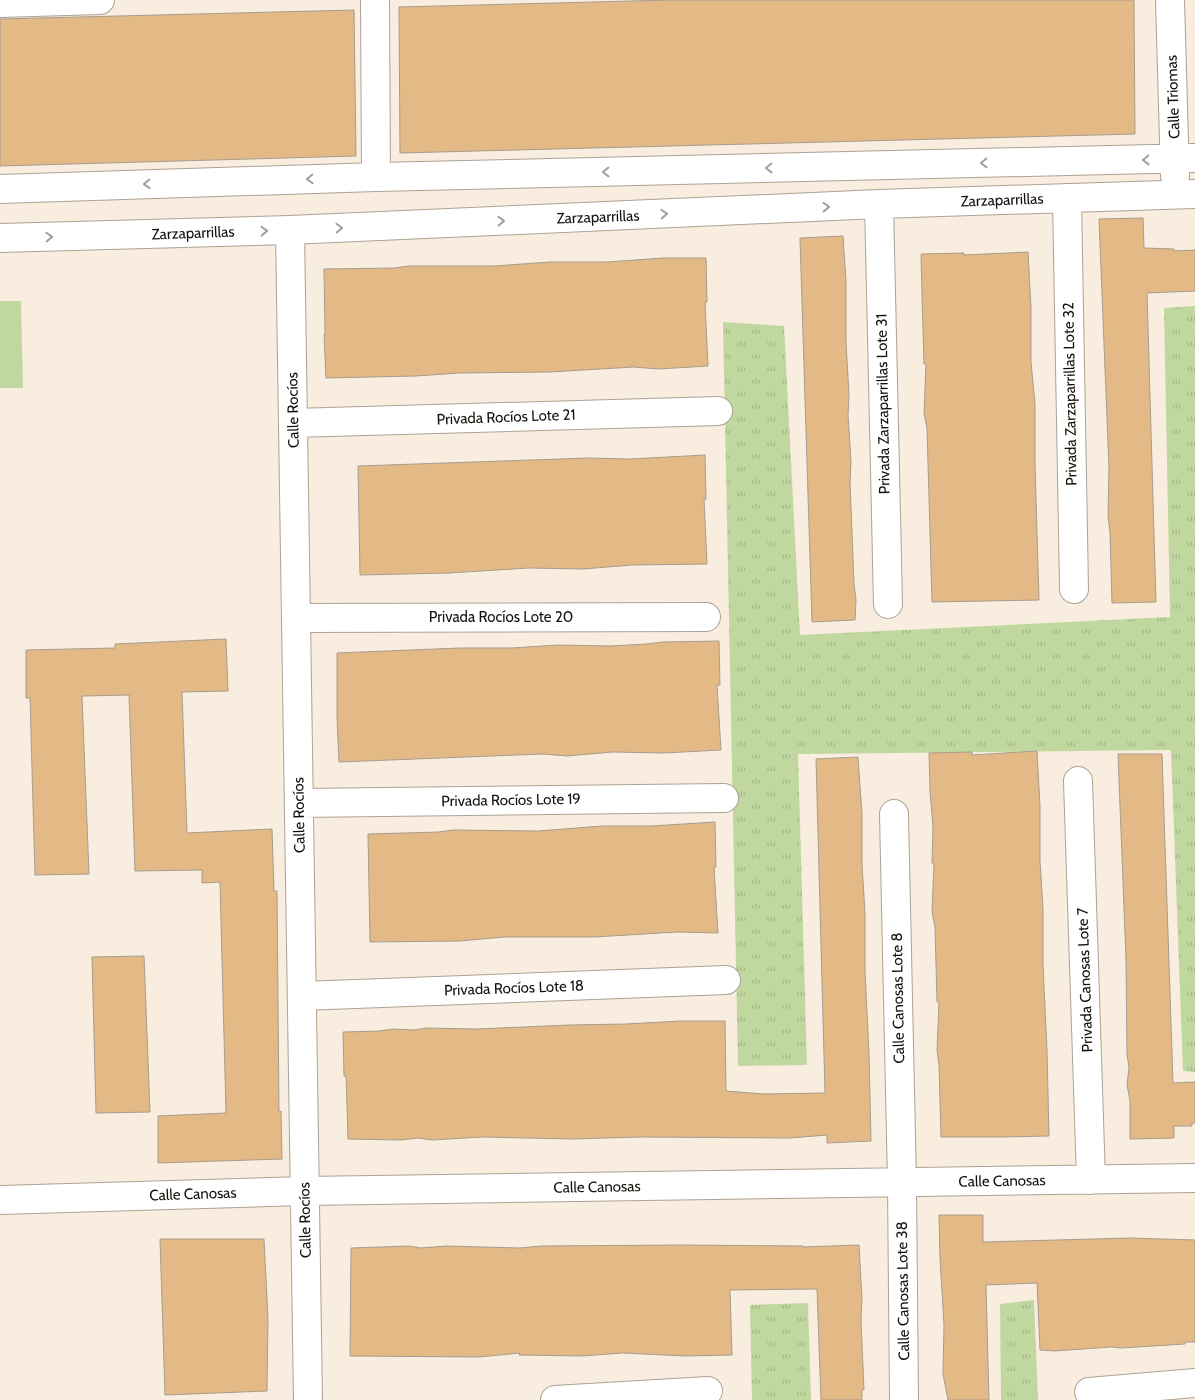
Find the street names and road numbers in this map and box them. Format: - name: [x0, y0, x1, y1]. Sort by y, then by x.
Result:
- street label: Calle Triomas: [1163, 55, 1183, 139]
- street label: Zarzaparrillas: [960, 190, 1044, 210]
- street label: Zarzaparrillas: [556, 207, 640, 227]
- street label: Zarzaparrillas: [151, 223, 235, 243]
- street label: Privada Zarzaparrillas Lote 32: [1059, 302, 1081, 486]
- street label: Privada Zarzaparrillas Lote 31: [872, 313, 894, 495]
- street label: Calle Rocíos: [283, 372, 303, 448]
- street label: Privada Rocíos Lote 21: [436, 406, 576, 428]
- street label: Privada Rocíos Lote 20: [429, 608, 573, 626]
- street label: Calle Rocíos: [289, 777, 309, 853]
- street label: Privada Rocíos Lote 19: [441, 790, 581, 810]
- street label: Privada Canosas Lote 7: [1073, 907, 1097, 1053]
- street label: Calle Canosas Lote 8: [888, 932, 908, 1064]
- street label: Privada Rocíos Lote 18: [444, 977, 584, 999]
- street label: Calle Canosas: [958, 1171, 1046, 1191]
- street label: Calle Canosas: [553, 1177, 641, 1197]
- street label: Calle Rocíos: [295, 1182, 315, 1258]
- street label: Calle Canosas: [149, 1183, 237, 1205]
- street label: Calle Canosas Lote 38: [893, 1221, 913, 1361]

